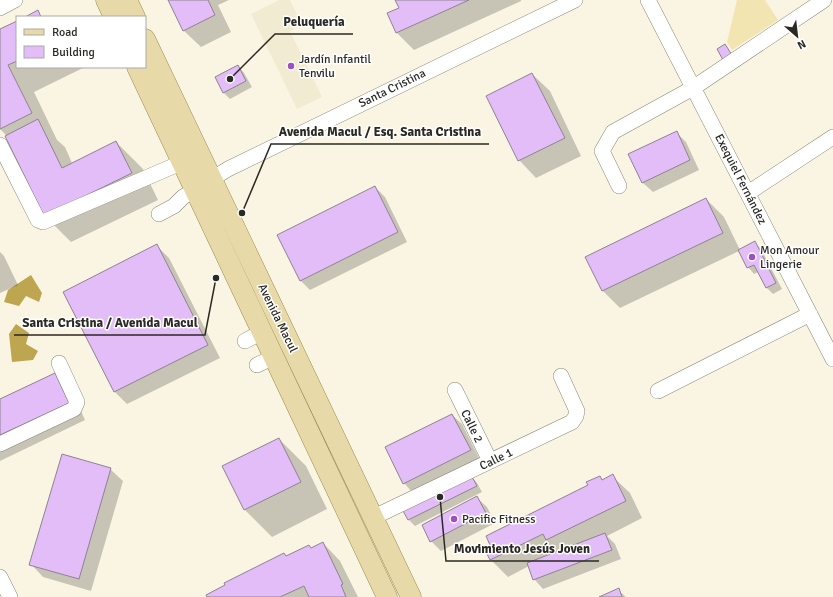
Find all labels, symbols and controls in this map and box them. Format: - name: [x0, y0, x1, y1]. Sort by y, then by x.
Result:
- callout: Peluquería: [275, 9, 353, 34]
- text: Peluquería: [283, 14, 345, 30]
- legend: [16, 16, 146, 68]
- north arrow: [777, 16, 817, 56]
- text: Road: [52, 25, 78, 40]
- text: N: [795, 37, 808, 52]
- text: Building: [52, 45, 95, 60]
- place label: Jardín Infantil Tenvilu: [299, 52, 371, 81]
- marker: Jardín Infantil Tenvilu: [286, 61, 296, 71]
- street label: Santa Cristina: [356, 66, 428, 111]
- callout: Avenida Macul / Esq. Santa Cristina: [271, 119, 489, 144]
- text: Avenida Macul / Esq. Santa Cristina: [279, 124, 481, 140]
- street label: Exequiel Fernández: [711, 131, 770, 227]
- place label: Mon Amour Lingerie: [760, 243, 820, 272]
- marker: Mon Amour Lingerie: [747, 252, 757, 262]
- street label: Avenida Macul: [254, 281, 301, 356]
- callout: Santa Cristina / Avenida Macul: [14, 310, 205, 335]
- text: Santa Cristina / Avenida Macul: [22, 315, 198, 331]
- street label: Calle 2: [457, 407, 486, 445]
- street label: Calle 1: [477, 445, 515, 474]
- place label: Pacific Fitness: [462, 512, 536, 527]
- marker: Pacific Fitness: [449, 514, 459, 524]
- callout: Movimiento Jesús Joven: [446, 536, 599, 561]
- text: Movimiento Jesús Joven: [454, 541, 590, 557]

